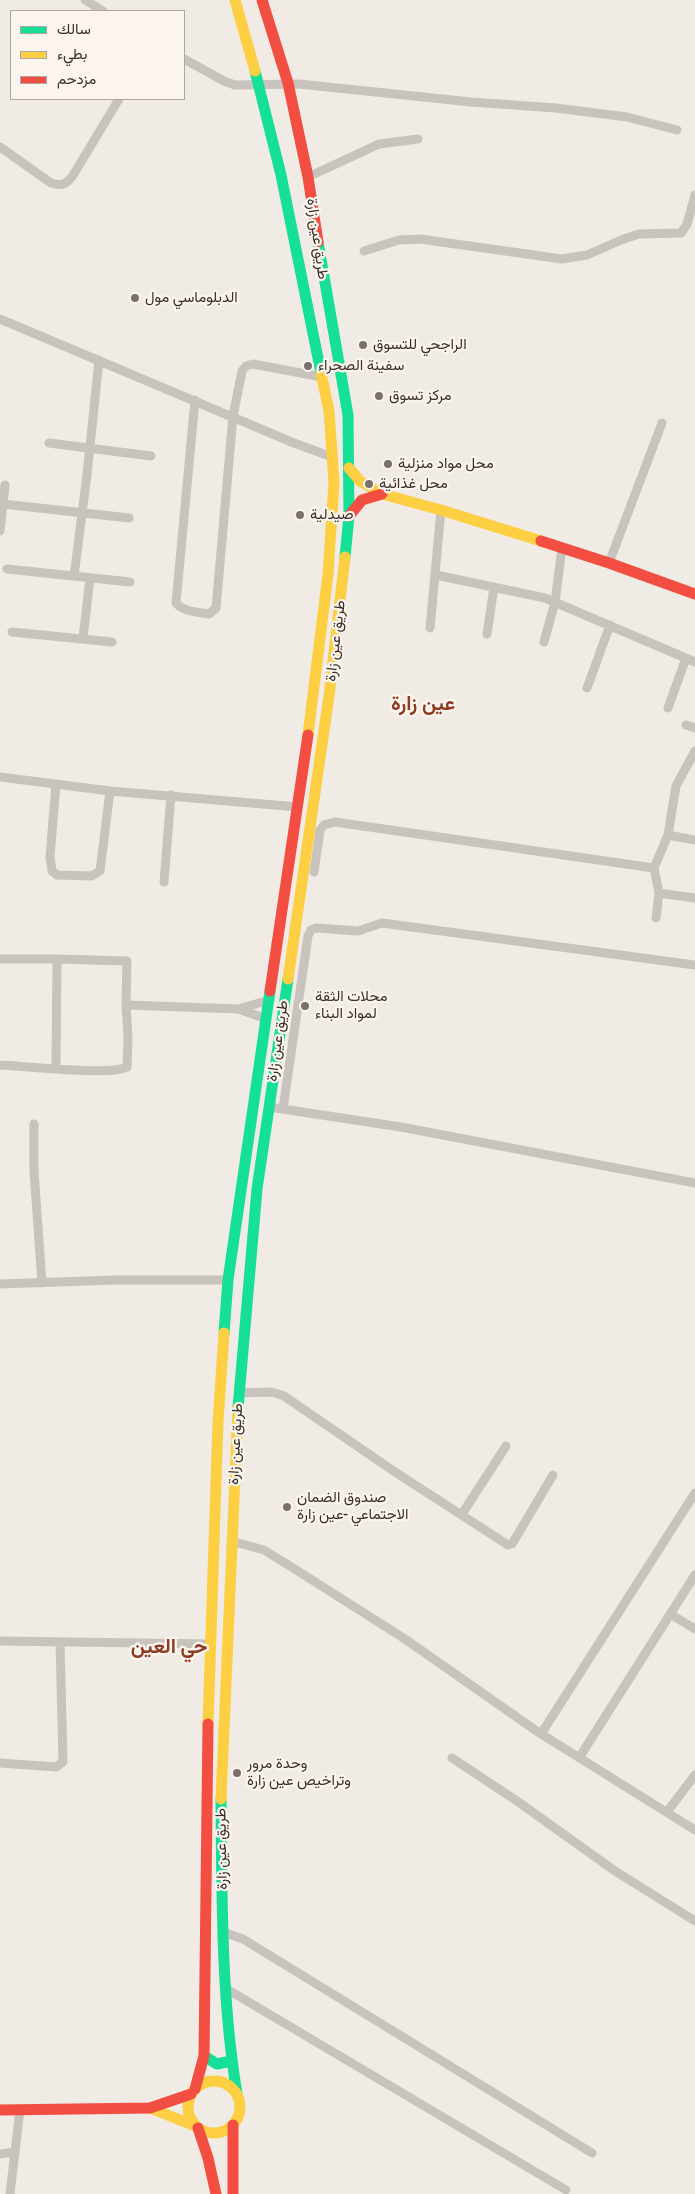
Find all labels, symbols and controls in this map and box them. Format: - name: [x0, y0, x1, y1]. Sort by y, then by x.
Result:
- legend: [10, 10, 185, 100]
- text: سالك: [57, 18, 91, 39]
- text: بطيء: [57, 43, 87, 64]
- text: مزدحم: [57, 68, 96, 89]
- street label: طريق عين زارة: [302, 197, 332, 281]
- place label: الدبلوماسي مول: [145, 289, 238, 307]
- marker: الدبلوماسي مول: [129, 292, 141, 304]
- place label: الراجحي للتسوق: [373, 336, 467, 354]
- marker: الراجحي للتسوق: [357, 339, 369, 351]
- place label: سفينة الصحراء: [318, 357, 404, 375]
- marker: سفينة الصحراء: [302, 360, 314, 372]
- place label: مركز تسوق: [389, 387, 452, 405]
- marker: مركز تسوق: [373, 390, 385, 402]
- place label: محل مواد منزلية: [398, 455, 494, 473]
- marker: محل مواد منزلية: [382, 458, 394, 470]
- place label: محل غذائية: [379, 475, 448, 493]
- marker: محل غذائية: [363, 478, 375, 490]
- place label: صيدلية: [310, 506, 354, 524]
- marker: صيدلية: [294, 509, 306, 521]
- street label: طريق عين زارة: [322, 599, 350, 683]
- district label: عين زارة: [391, 693, 455, 717]
- place label: محلات الثقة لمواد البناء: [315, 988, 388, 1023]
- street label: طريق عين زارة: [263, 999, 293, 1083]
- marker: محلات الثقة لمواد البناء: [299, 1000, 311, 1012]
- street label: طريق عين زارة: [225, 1403, 247, 1485]
- place label: صندوق الضمان الاجتماعي -عين زارة: [297, 1489, 409, 1524]
- marker: صندوق الضمان الاجتماعي -عين زارة: [281, 1501, 293, 1513]
- district label: حي العين: [131, 1636, 207, 1660]
- place label: وحدة مرور وتراخيص عين زارة: [247, 1755, 351, 1790]
- marker: وحدة مرور وتراخيص عين زارة: [231, 1767, 243, 1779]
- street label: طريق عين زارة: [212, 1808, 232, 1890]

